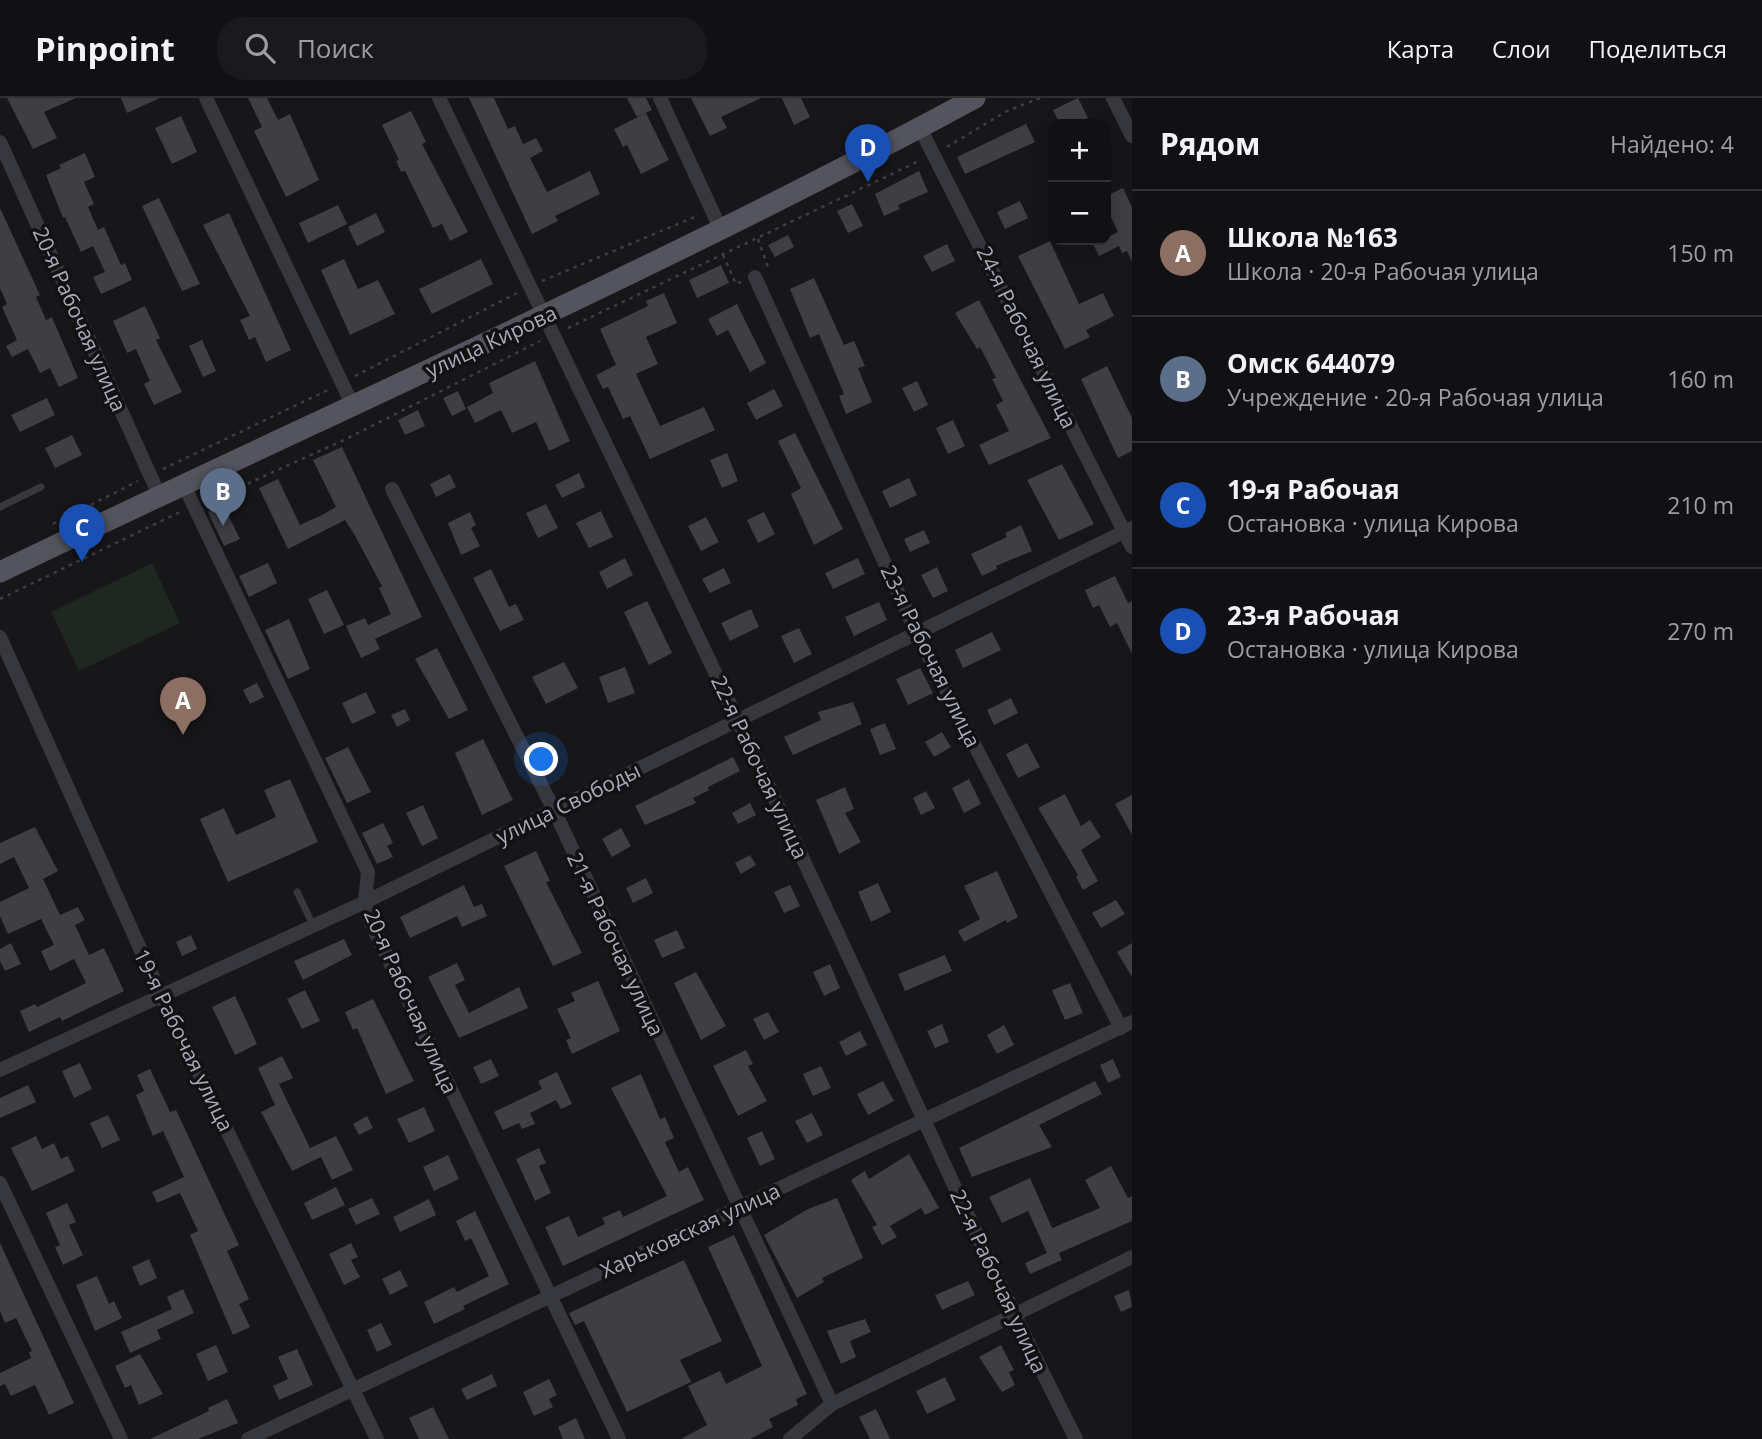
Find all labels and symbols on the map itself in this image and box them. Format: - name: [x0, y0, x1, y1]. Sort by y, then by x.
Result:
- pin: D: [845, 124, 891, 182]
- street label: 20-я Рабочая улица: [27, 222, 133, 416]
- street label: 24-я Рабочая улица: [971, 241, 1083, 433]
- street label: улица Кирова: [421, 298, 561, 384]
- pin: B: [200, 468, 246, 526]
- pin: C: [59, 504, 105, 562]
- street label: 23-я Рабочая улица: [875, 560, 987, 752]
- street label: 22-я Рабочая улица: [705, 671, 815, 863]
- pin: A: [160, 677, 206, 735]
- your location: [524, 742, 558, 776]
- street label: улица Свободы: [491, 756, 645, 850]
- street label: 21-я Рабочая улица: [561, 848, 671, 1040]
- street label: 20-я Рабочая улица: [358, 904, 464, 1098]
- street label: 19-я Рабочая улица: [128, 944, 240, 1136]
- street label: Харьковская улица: [596, 1176, 784, 1284]
- street label: 22-я Рабочая улица: [944, 1185, 1054, 1377]

